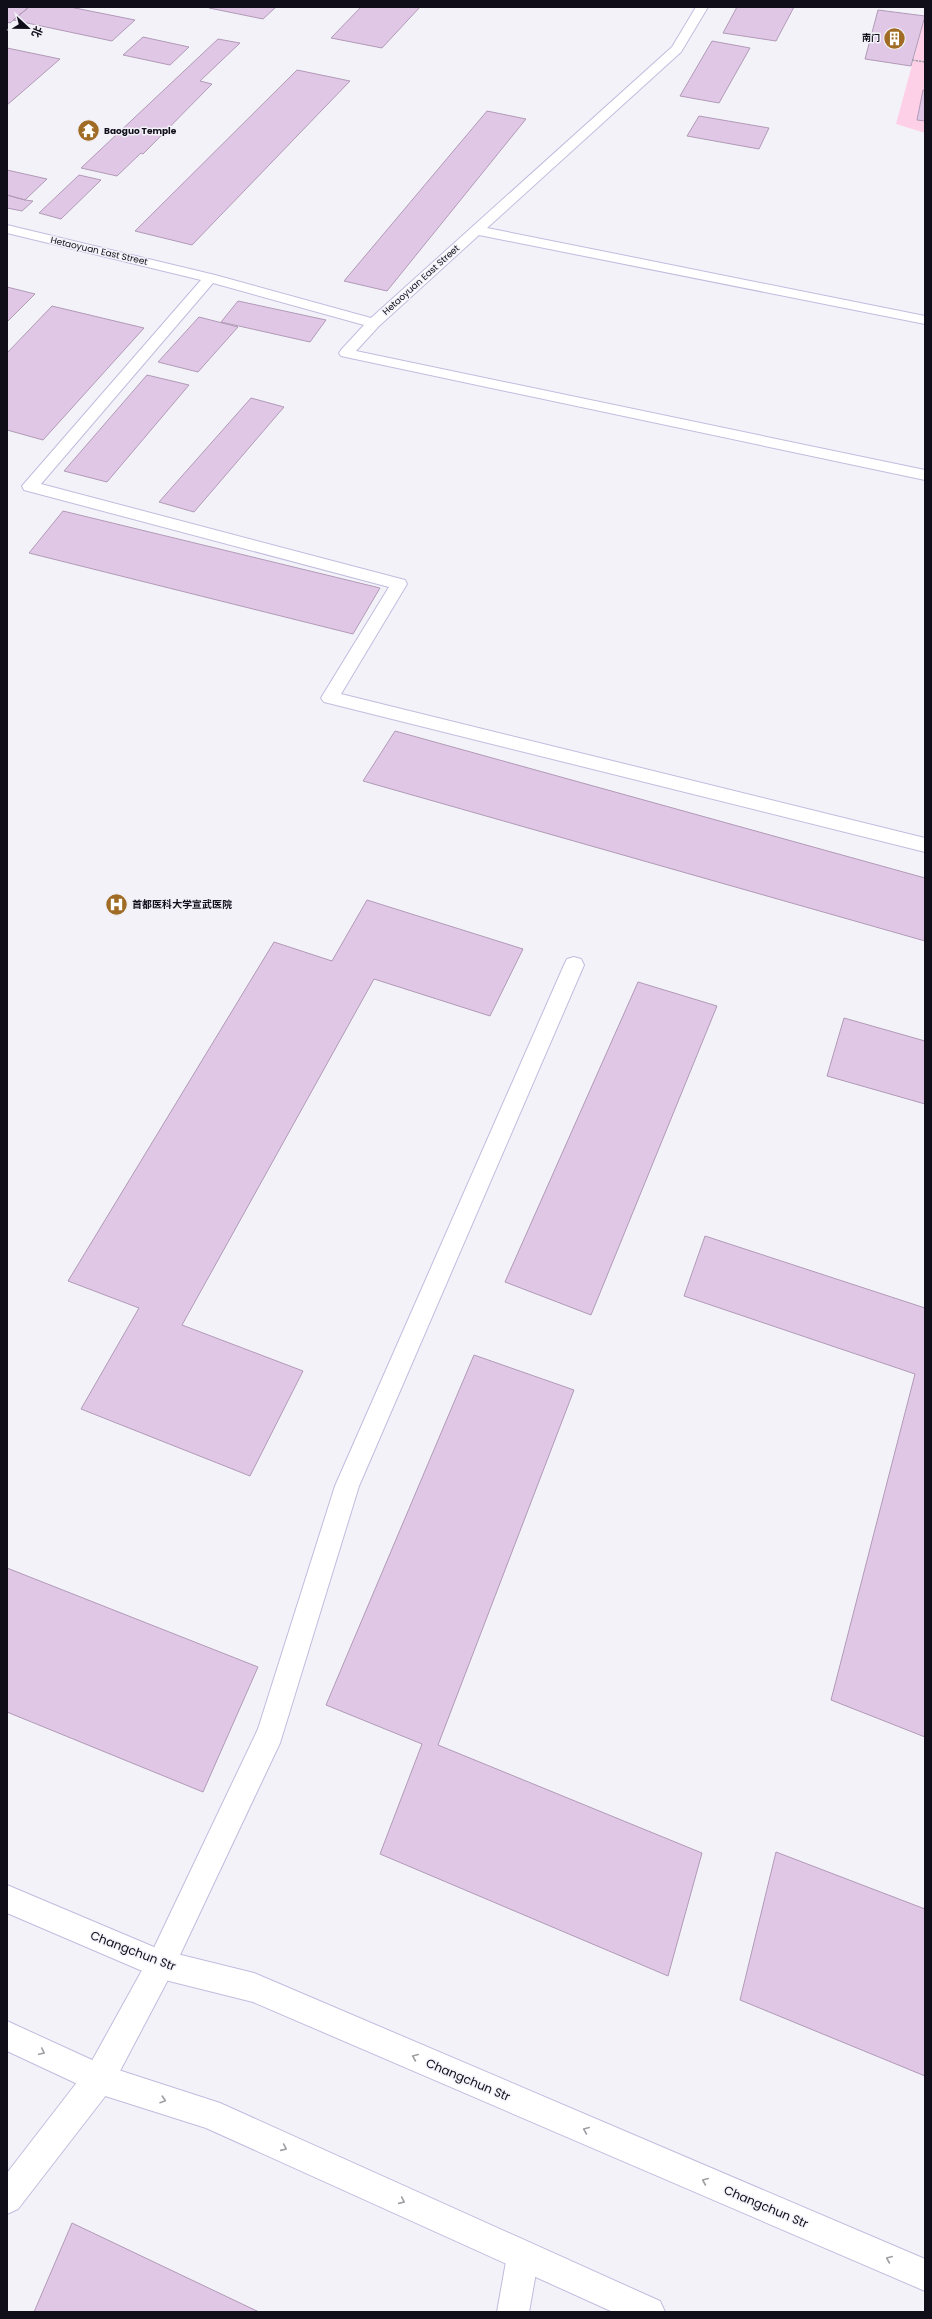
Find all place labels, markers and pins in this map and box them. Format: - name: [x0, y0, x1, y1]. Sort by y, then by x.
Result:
- building icon: 南门: [882, 25, 908, 51]
- place label: 南门: [862, 32, 880, 44]
- temple icon: Baoguo Temple: [75, 118, 101, 144]
- place label: Baoguo Temple: [104, 125, 177, 137]
- hospital icon: 首都医科大学宣武医院: [103, 891, 129, 917]
- place label: 首都医科大学宣武医院: [132, 897, 232, 912]

